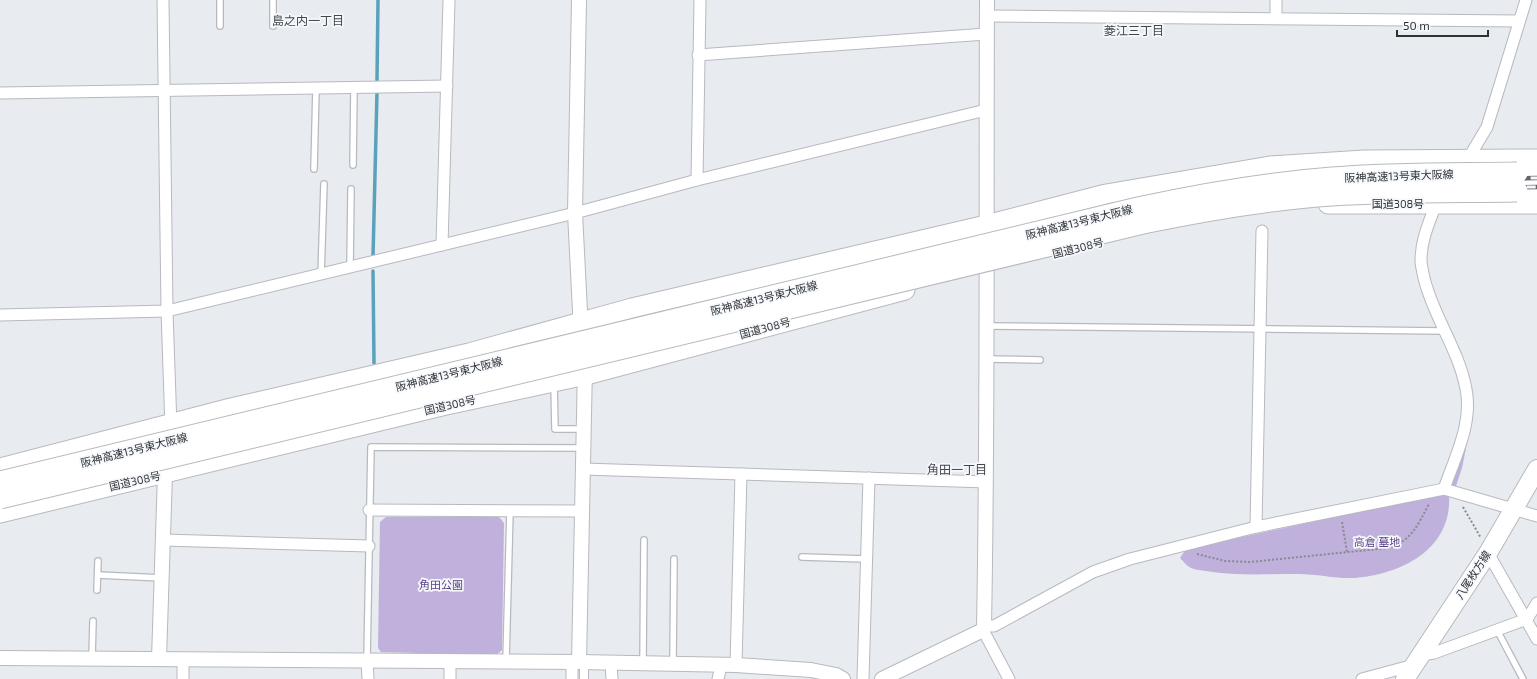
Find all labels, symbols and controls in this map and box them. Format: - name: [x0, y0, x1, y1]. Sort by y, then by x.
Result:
- scale bar: [1397, 12, 1488, 38]
- district label: 島之内一丁目: [272, 13, 344, 27]
- text: 50 m: [1403, 18, 1430, 32]
- district label: 菱江三丁目: [1104, 23, 1164, 37]
- street label: 阪神高速13号東大阪線: [1344, 167, 1454, 184]
- street label: 国道308号: [1372, 197, 1424, 210]
- street label: 阪神高速13号東大阪線: [1024, 202, 1134, 241]
- street label: 国道308号: [1051, 235, 1105, 260]
- street label: 阪神高速13号東大阪線: [709, 278, 819, 317]
- street label: 国道308号: [738, 314, 792, 341]
- street label: 阪神高速13号東大阪線: [394, 354, 504, 393]
- street label: 国道308号: [423, 392, 477, 417]
- street label: 阪神高速13号東大阪線: [79, 430, 189, 469]
- district label: 角田一丁目: [927, 462, 987, 476]
- street label: 国道308号: [108, 468, 162, 493]
- park label: 高倉 墓地: [1354, 535, 1400, 548]
- street label: 八尾枚方線: [1452, 548, 1493, 601]
- park label: 角田公園: [419, 578, 463, 591]

